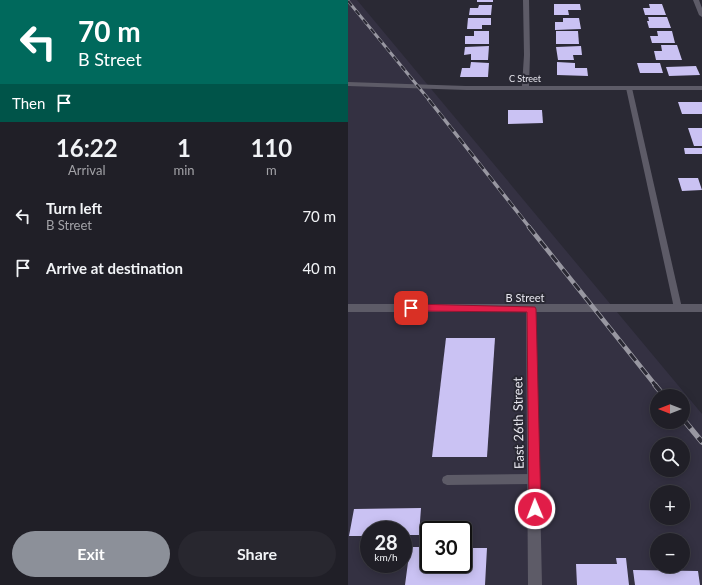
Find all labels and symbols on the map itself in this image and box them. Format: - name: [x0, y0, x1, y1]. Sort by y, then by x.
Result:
- street label: C Street: [509, 73, 542, 84]
- pin: [394, 291, 428, 325]
- street label: B Street: [506, 291, 544, 304]
- street label: East 26th Street: [509, 376, 527, 469]
- north arrow: [650, 389, 690, 429]
- position arrow: [514, 488, 556, 530]
- speed limit sign: 30: [420, 521, 472, 573]

